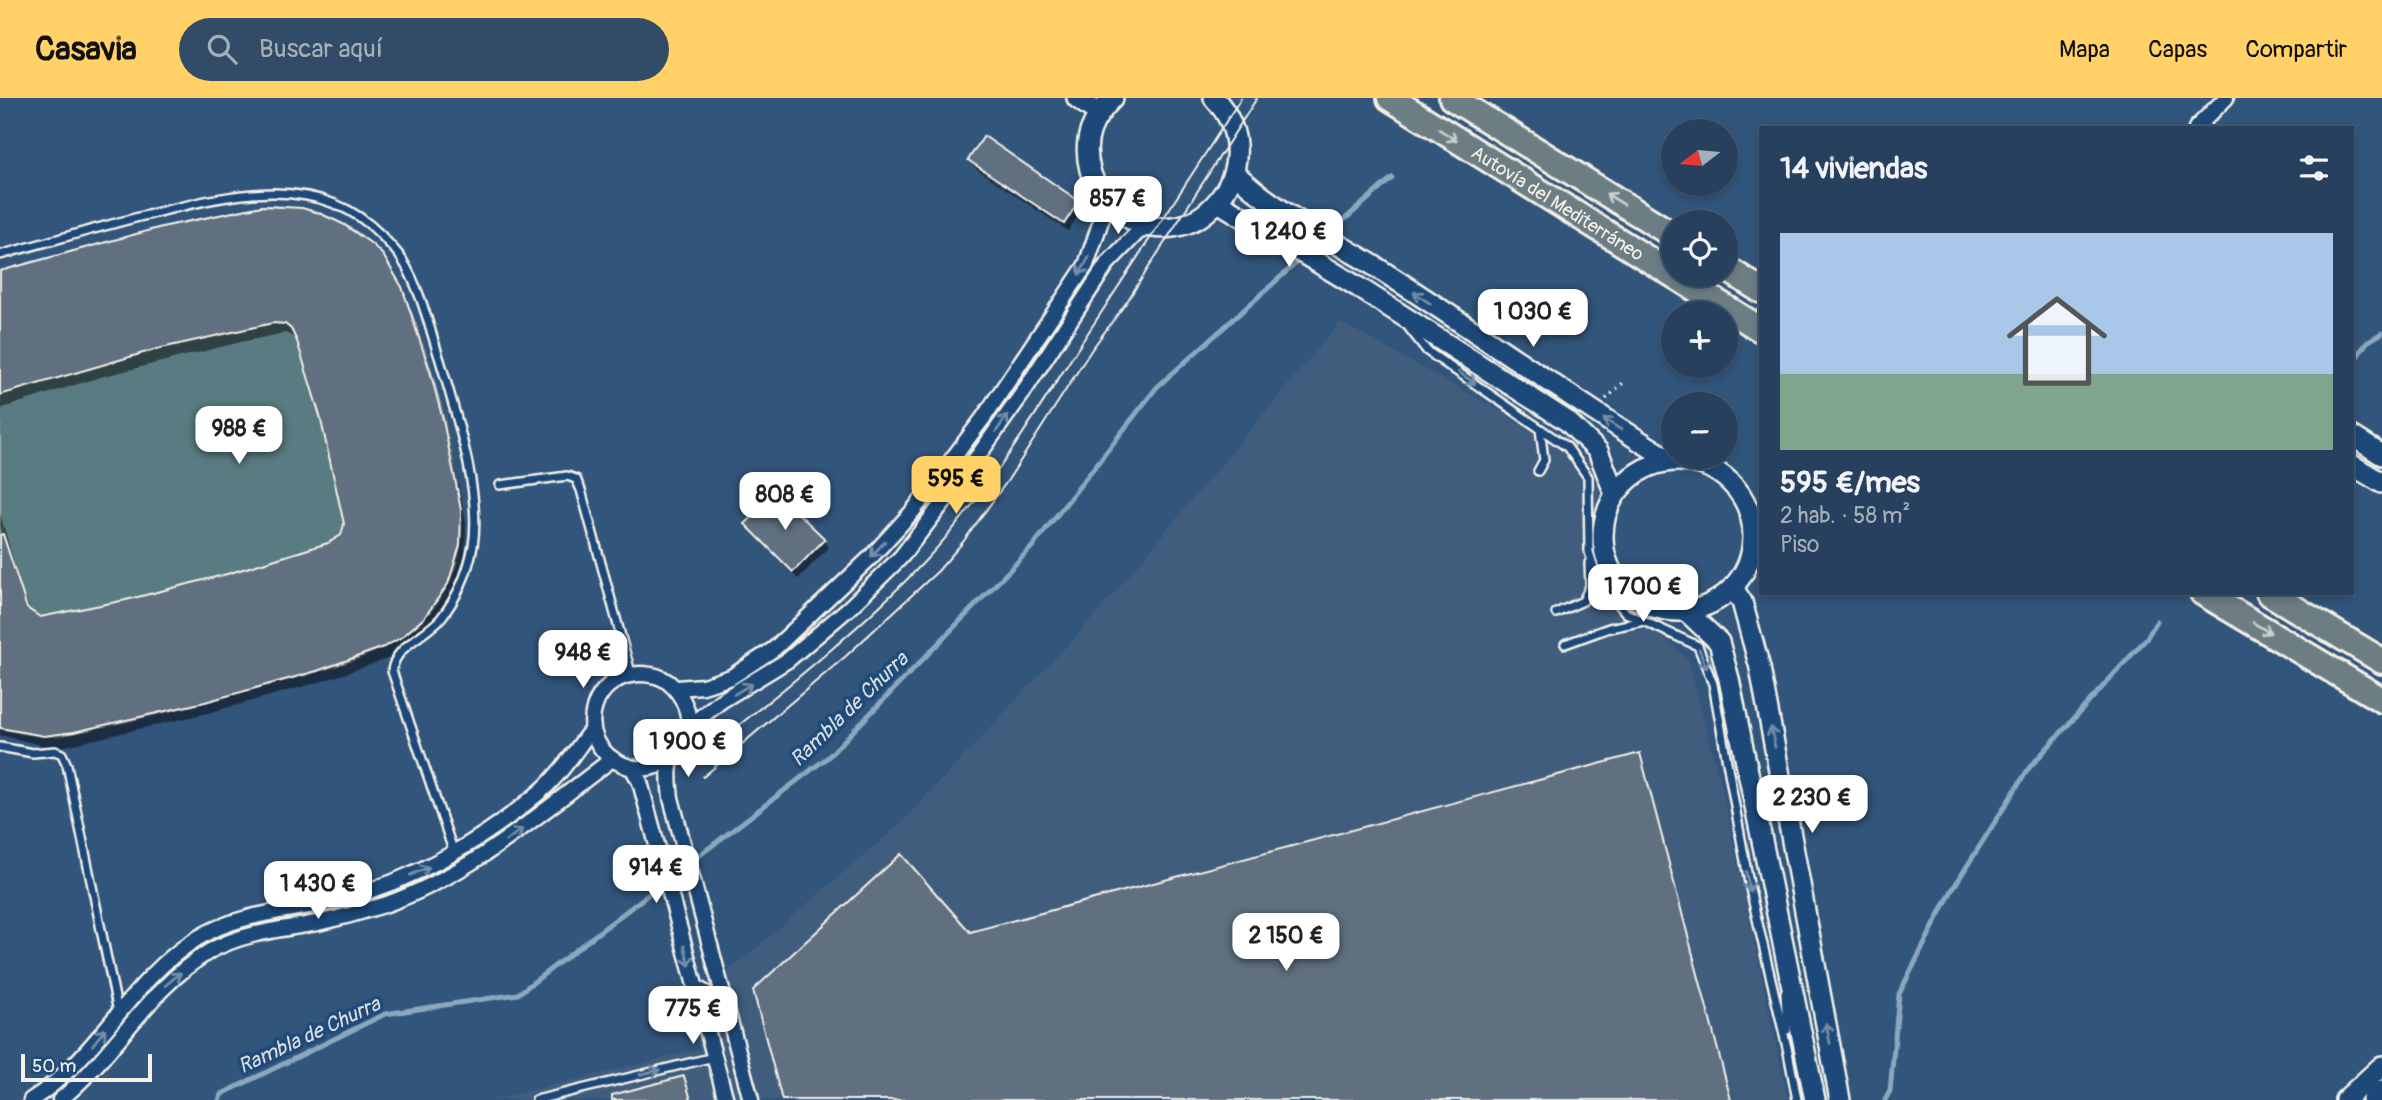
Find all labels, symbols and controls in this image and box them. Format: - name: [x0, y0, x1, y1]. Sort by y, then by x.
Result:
- search box: [179, 18, 669, 81]
- text: Casavia: [35, 29, 137, 70]
- icon: search: [203, 30, 241, 68]
- text: Buscar aquí: [259, 33, 383, 65]
- text: Mapa: [2059, 35, 2110, 64]
- text: Capas: [2148, 35, 2207, 64]
- text: Compartir: [2245, 35, 2347, 64]
- north arrow: [1661, 119, 1738, 196]
- map controls: [1661, 119, 1738, 469]
- one-way arrow: [1437, 128, 1457, 142]
- street label: Autovía del Mediterráneo: [1467, 141, 1648, 267]
- icon: filters: [2295, 149, 2333, 187]
- text: 14 viviendas: [1780, 150, 1927, 187]
- pin: 857 €: [1069, 176, 1167, 236]
- text: 857 €: [1090, 184, 1146, 213]
- one-way arrow: [1606, 192, 1625, 207]
- pin: 1 240 €: [1224, 209, 1354, 269]
- button: locate: [1661, 210, 1738, 287]
- text: 1 240 €: [1251, 217, 1327, 246]
- one-way arrow: [1077, 256, 1091, 276]
- icon: home: [1994, 278, 2120, 404]
- pin: 1 030 €: [1468, 289, 1598, 349]
- one-way arrow: [1413, 291, 1432, 305]
- text: 1 030 €: [1494, 297, 1572, 326]
- button: +: [1661, 301, 1738, 378]
- one-way arrow: [1457, 371, 1476, 385]
- button: −: [1661, 392, 1738, 469]
- pin: 988 €: [190, 406, 288, 466]
- text: 988 €: [211, 414, 267, 443]
- one-way arrow: [995, 414, 1009, 433]
- one-way arrow: [1602, 417, 1622, 431]
- pin: 595 €: [907, 456, 1005, 516]
- text: 595 €: [928, 464, 984, 493]
- text: 595 €/mes: [1780, 464, 1920, 501]
- pin: 808 €: [736, 472, 834, 532]
- text: 808 €: [755, 480, 815, 509]
- text: 2 hab. · 58 m²: [1780, 501, 1910, 530]
- text: Piso: [1780, 530, 1819, 559]
- one-way arrow: [870, 540, 887, 557]
- pin: 1 700 €: [1578, 564, 1708, 624]
- text: 1 700 €: [1604, 572, 1682, 601]
- one-way arrow: [2251, 621, 2271, 635]
- pin: 948 €: [534, 630, 632, 690]
- text: 948 €: [555, 638, 611, 667]
- water label: Rambla de Churra: [785, 645, 915, 772]
- one-way arrow: [1698, 648, 1711, 670]
- one-way arrow: [733, 682, 753, 696]
- pin: 1 900 €: [623, 720, 753, 779]
- one-way arrow: [1766, 726, 1779, 749]
- text: 1 900 €: [649, 727, 727, 756]
- pin: 2 230 €: [1747, 776, 1877, 835]
- text: 2 230 €: [1773, 783, 1851, 812]
- one-way arrow: [504, 827, 522, 842]
- pin: 914 €: [607, 846, 705, 905]
- text: 914 €: [629, 853, 683, 882]
- pin: 1 430 €: [253, 862, 383, 921]
- one-way arrow: [409, 863, 430, 876]
- text: 1 430 €: [280, 869, 356, 898]
- one-way arrow: [1742, 870, 1756, 893]
- pin: 2 150 €: [1221, 914, 1351, 973]
- text: 2 150 €: [1248, 921, 1324, 950]
- one-way arrow: [682, 945, 695, 967]
- one-way arrow: [164, 971, 182, 987]
- pin: 775 €: [644, 986, 742, 1046]
- water label: Rambla de Churra: [234, 990, 386, 1080]
- text: 775 €: [665, 994, 721, 1023]
- one-way arrow: [1821, 1022, 1834, 1045]
- one-way arrow: [91, 1028, 106, 1047]
- scale bar: [21, 1051, 152, 1083]
- text: 50 m: [32, 1054, 76, 1078]
- one-way arrow: [638, 1065, 661, 1078]

